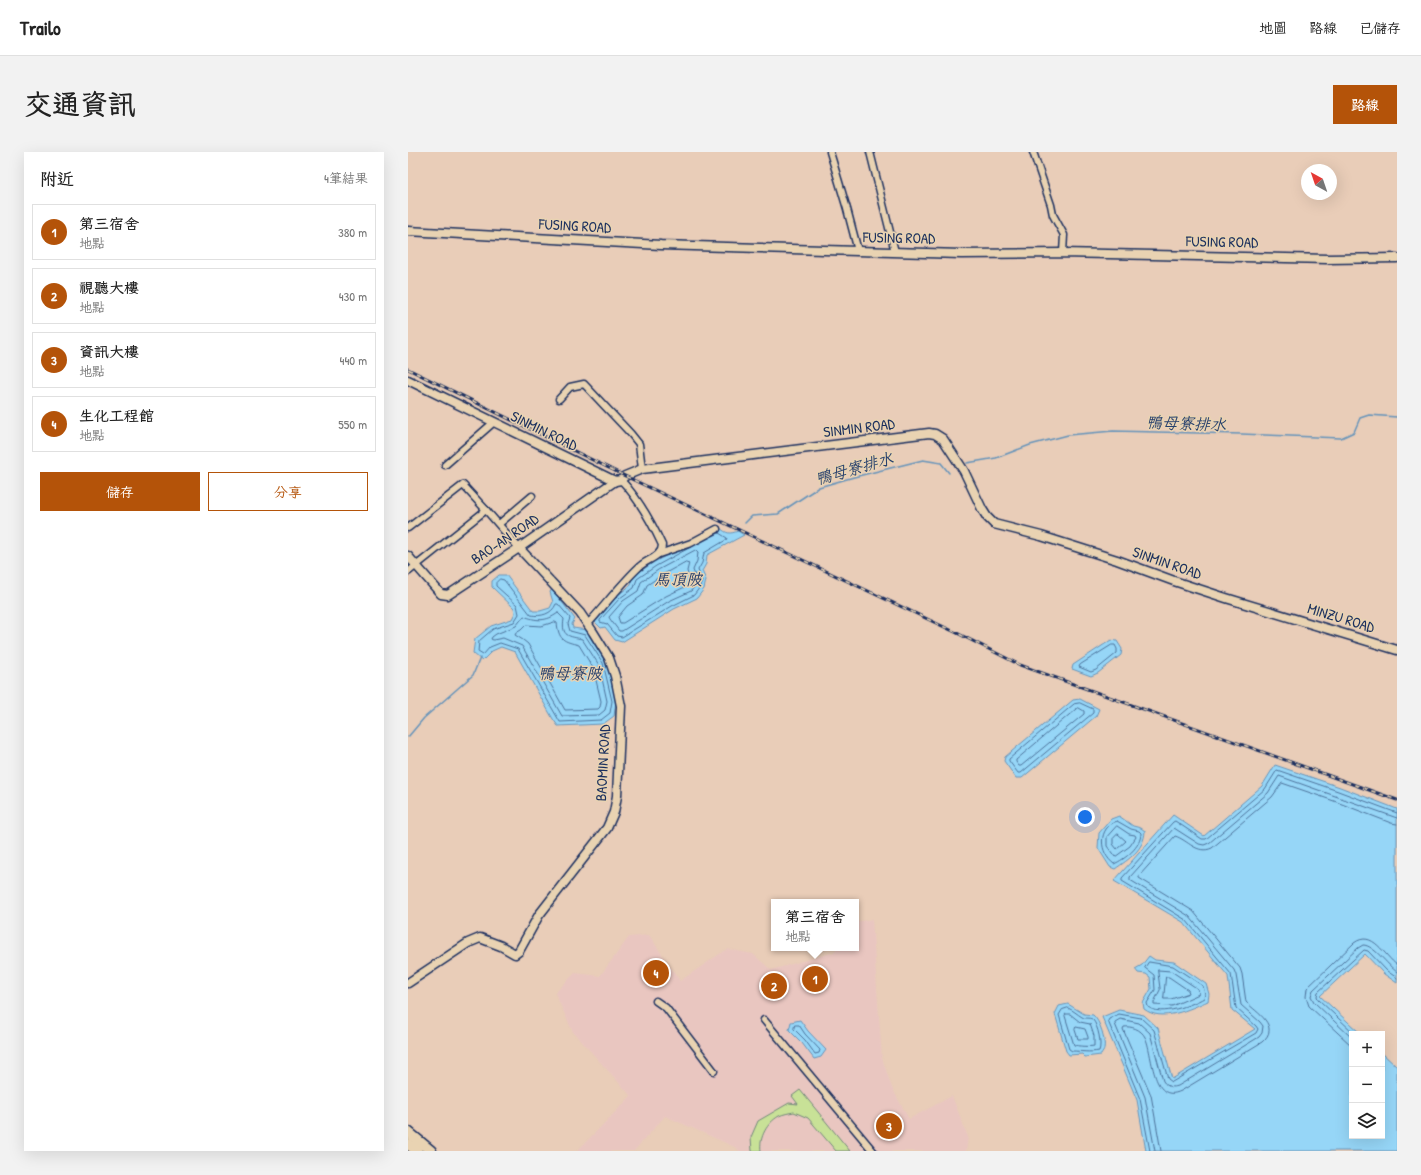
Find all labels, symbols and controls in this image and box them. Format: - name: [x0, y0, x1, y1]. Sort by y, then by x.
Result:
- text: Trailo: [20, 15, 61, 41]
- text: 地圖: [1259, 18, 1287, 37]
- text: 路線: [1309, 18, 1337, 37]
- text: 已儲存: [1359, 18, 1401, 37]
- text: 交通資訊: [24, 85, 136, 123]
- button: 路線: [1333, 85, 1397, 124]
- north arrow: [1301, 164, 1337, 200]
- text: 附近: [40, 167, 74, 190]
- text: 4筆結果: [324, 169, 368, 187]
- text: 第三宿舍: [79, 213, 139, 234]
- street label: FUSING ROAD: [537, 213, 613, 238]
- text: 1: [52, 223, 56, 241]
- text: 380 m: [338, 223, 367, 241]
- street label: FUSING ROAD: [862, 226, 936, 249]
- street label: FUSING ROAD: [1185, 230, 1259, 253]
- text: 地點: [79, 234, 105, 252]
- text: 視聽大樓: [79, 277, 139, 298]
- text: 2: [51, 287, 57, 305]
- text: 430 m: [339, 287, 367, 305]
- text: 地點: [79, 298, 105, 316]
- text: 資訊大樓: [79, 341, 139, 362]
- text: 3: [51, 351, 57, 369]
- text: 440 m: [340, 351, 367, 369]
- text: 地點: [79, 362, 105, 380]
- text: 生化工程館: [79, 405, 154, 426]
- street label: SINMIN ROAD: [507, 405, 582, 456]
- water label: 鴨母寮排水: [1146, 411, 1227, 435]
- street label: SINMIN ROAD: [822, 413, 897, 442]
- text: 4: [52, 415, 56, 433]
- text: 550 m: [338, 415, 367, 433]
- text: 地點: [79, 426, 105, 444]
- water label: 鴨母寮排水: [813, 446, 896, 490]
- button: 儲存: [40, 472, 200, 511]
- button: 分享: [208, 472, 368, 511]
- street label: BAO-AN ROAD: [467, 508, 544, 569]
- street label: SINMIN ROAD: [1130, 541, 1205, 584]
- water label: 馬頂陂: [654, 568, 704, 590]
- street label: MINZU ROAD: [1305, 597, 1378, 638]
- water label: 鴨母寮陂: [538, 662, 604, 684]
- street label: BAOMIN ROAD: [590, 723, 615, 802]
- your location: [1075, 807, 1095, 827]
- popup: [771, 899, 859, 951]
- text: 第三宿舍: [785, 906, 845, 927]
- text: 地點: [785, 927, 811, 945]
- pin: 4: [643, 958, 669, 988]
- pin: 1: [802, 964, 828, 994]
- pin: 2: [761, 971, 787, 1001]
- map controls: [1349, 1031, 1385, 1139]
- button: +: [1349, 1031, 1385, 1067]
- button: −: [1349, 1067, 1385, 1103]
- button: layers: [1349, 1103, 1385, 1139]
- pin: 3: [876, 1111, 902, 1141]

